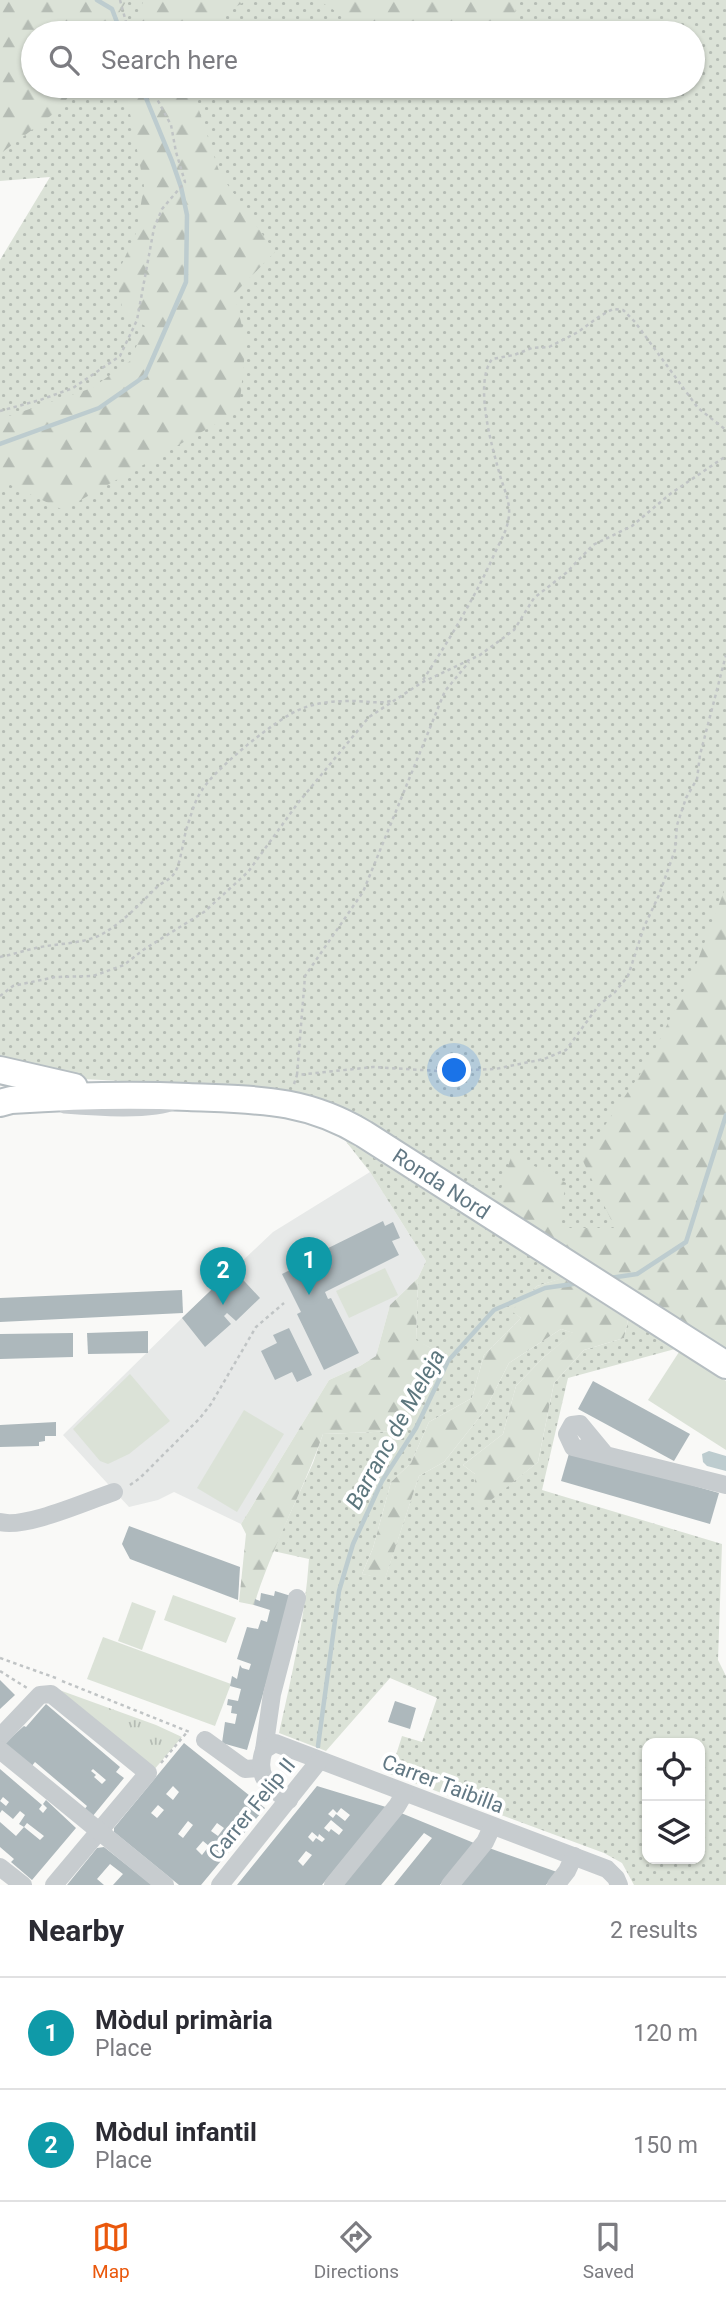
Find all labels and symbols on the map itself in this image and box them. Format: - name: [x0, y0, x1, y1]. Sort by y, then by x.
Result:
- your location: [437, 1053, 471, 1087]
- street label: Ronda Nord: [388, 1144, 494, 1224]
- pin: 1: [286, 1237, 332, 1295]
- pin: 2: [200, 1247, 246, 1305]
- water label: Barranc de Meleja: [340, 1345, 451, 1514]
- street label: Carrer Taibilla: [379, 1750, 507, 1818]
- street label: Carrer Felip II: [204, 1753, 300, 1865]

